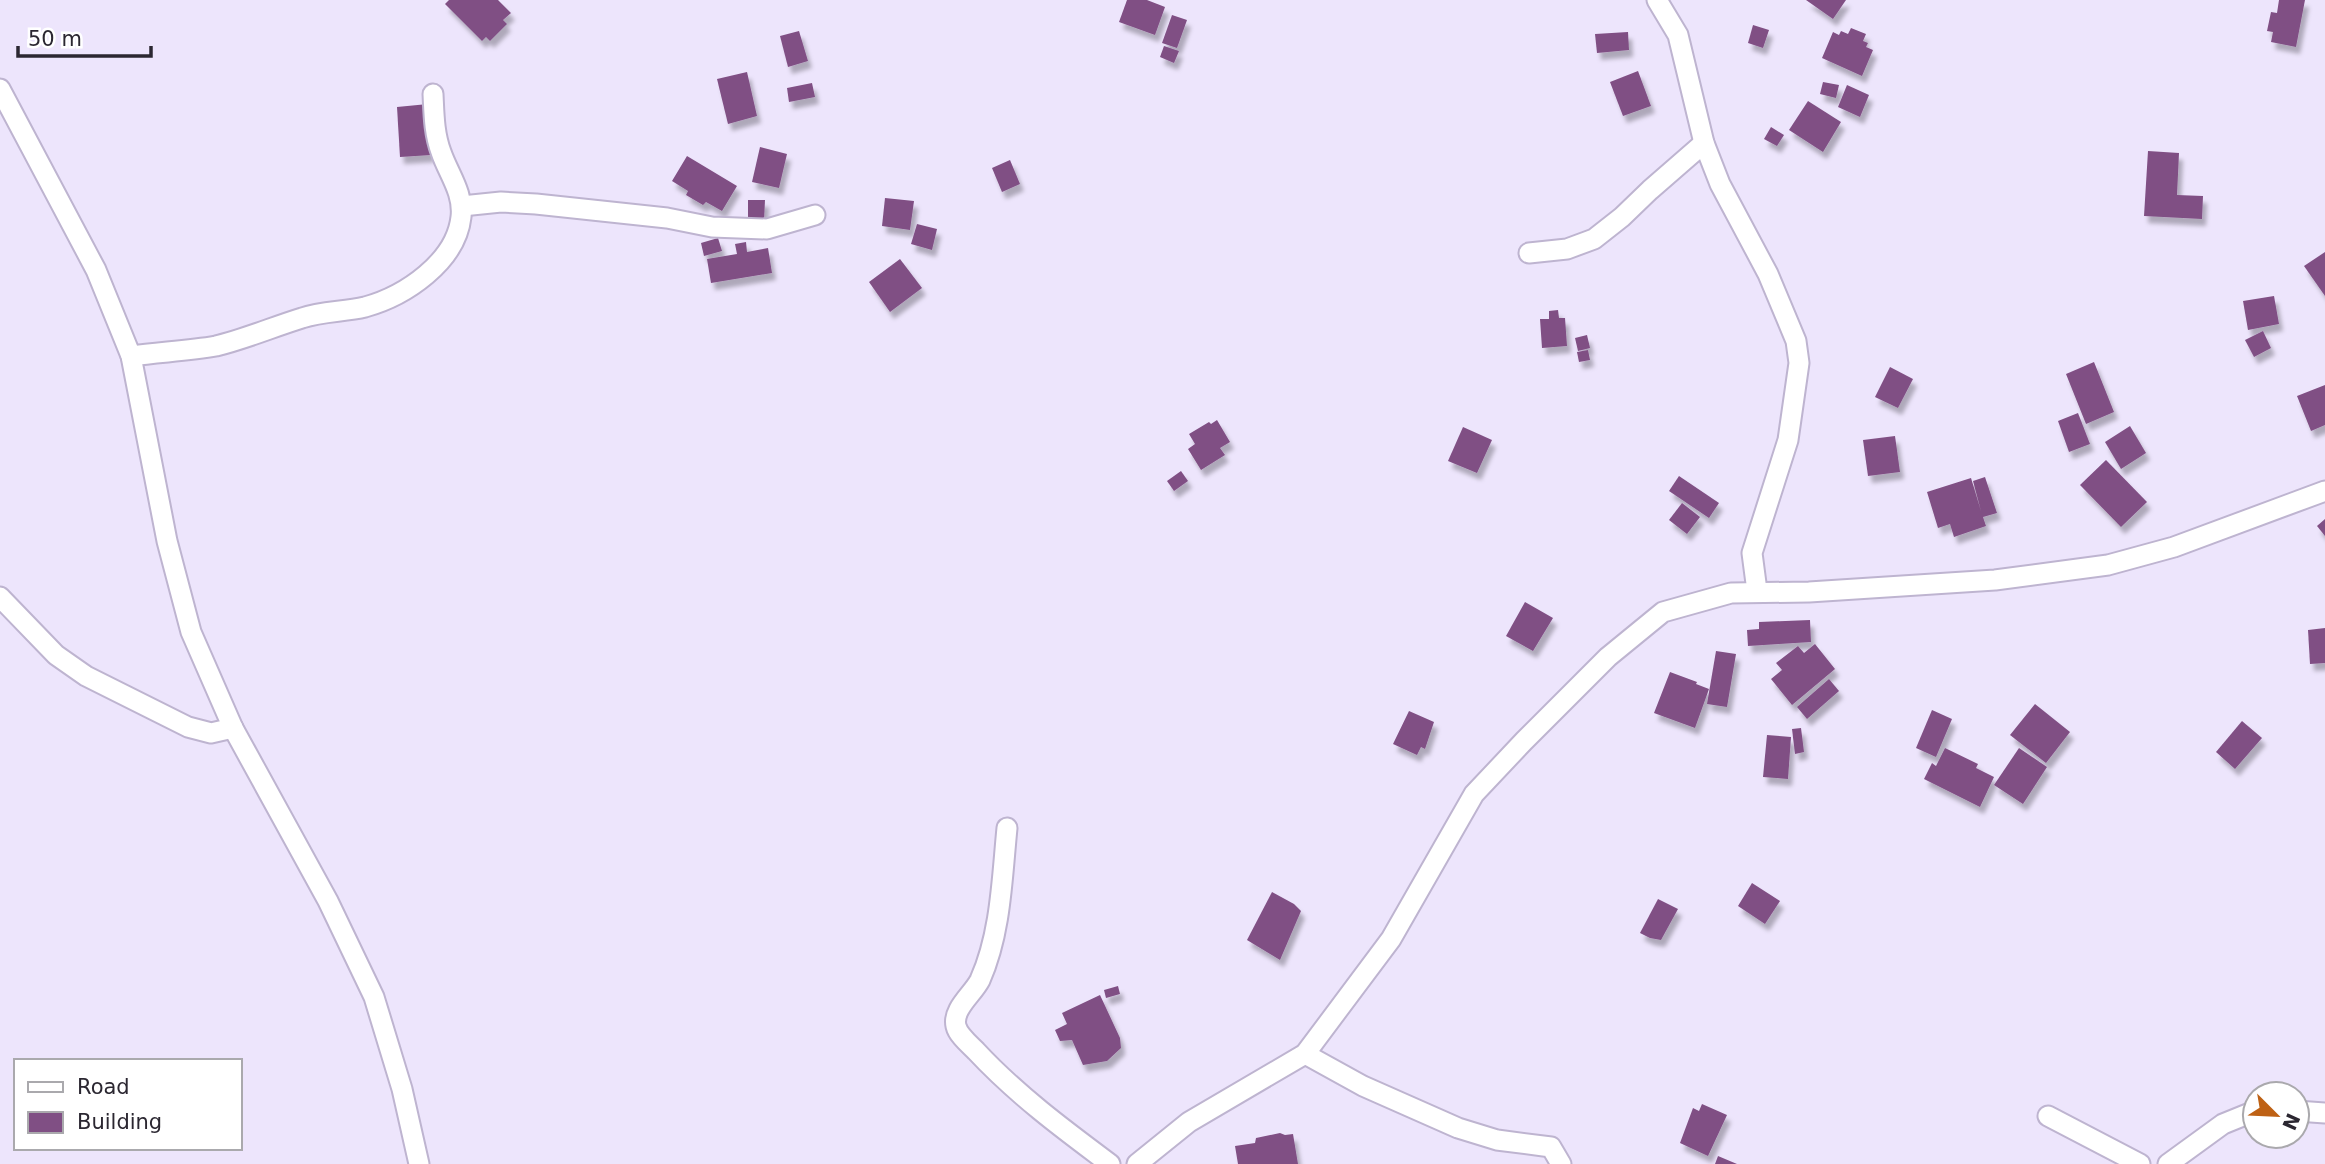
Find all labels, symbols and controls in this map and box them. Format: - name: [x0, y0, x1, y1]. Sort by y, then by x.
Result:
- scale bar: [18, 14, 150, 58]
- text: 50 m: [28, 27, 82, 51]
- legend: [14, 1059, 242, 1150]
- text: Road: [77, 1075, 130, 1099]
- north arrow: [2241, 1080, 2311, 1150]
- text: Building: [77, 1110, 162, 1134]
- text: N: [2278, 1110, 2305, 1134]

